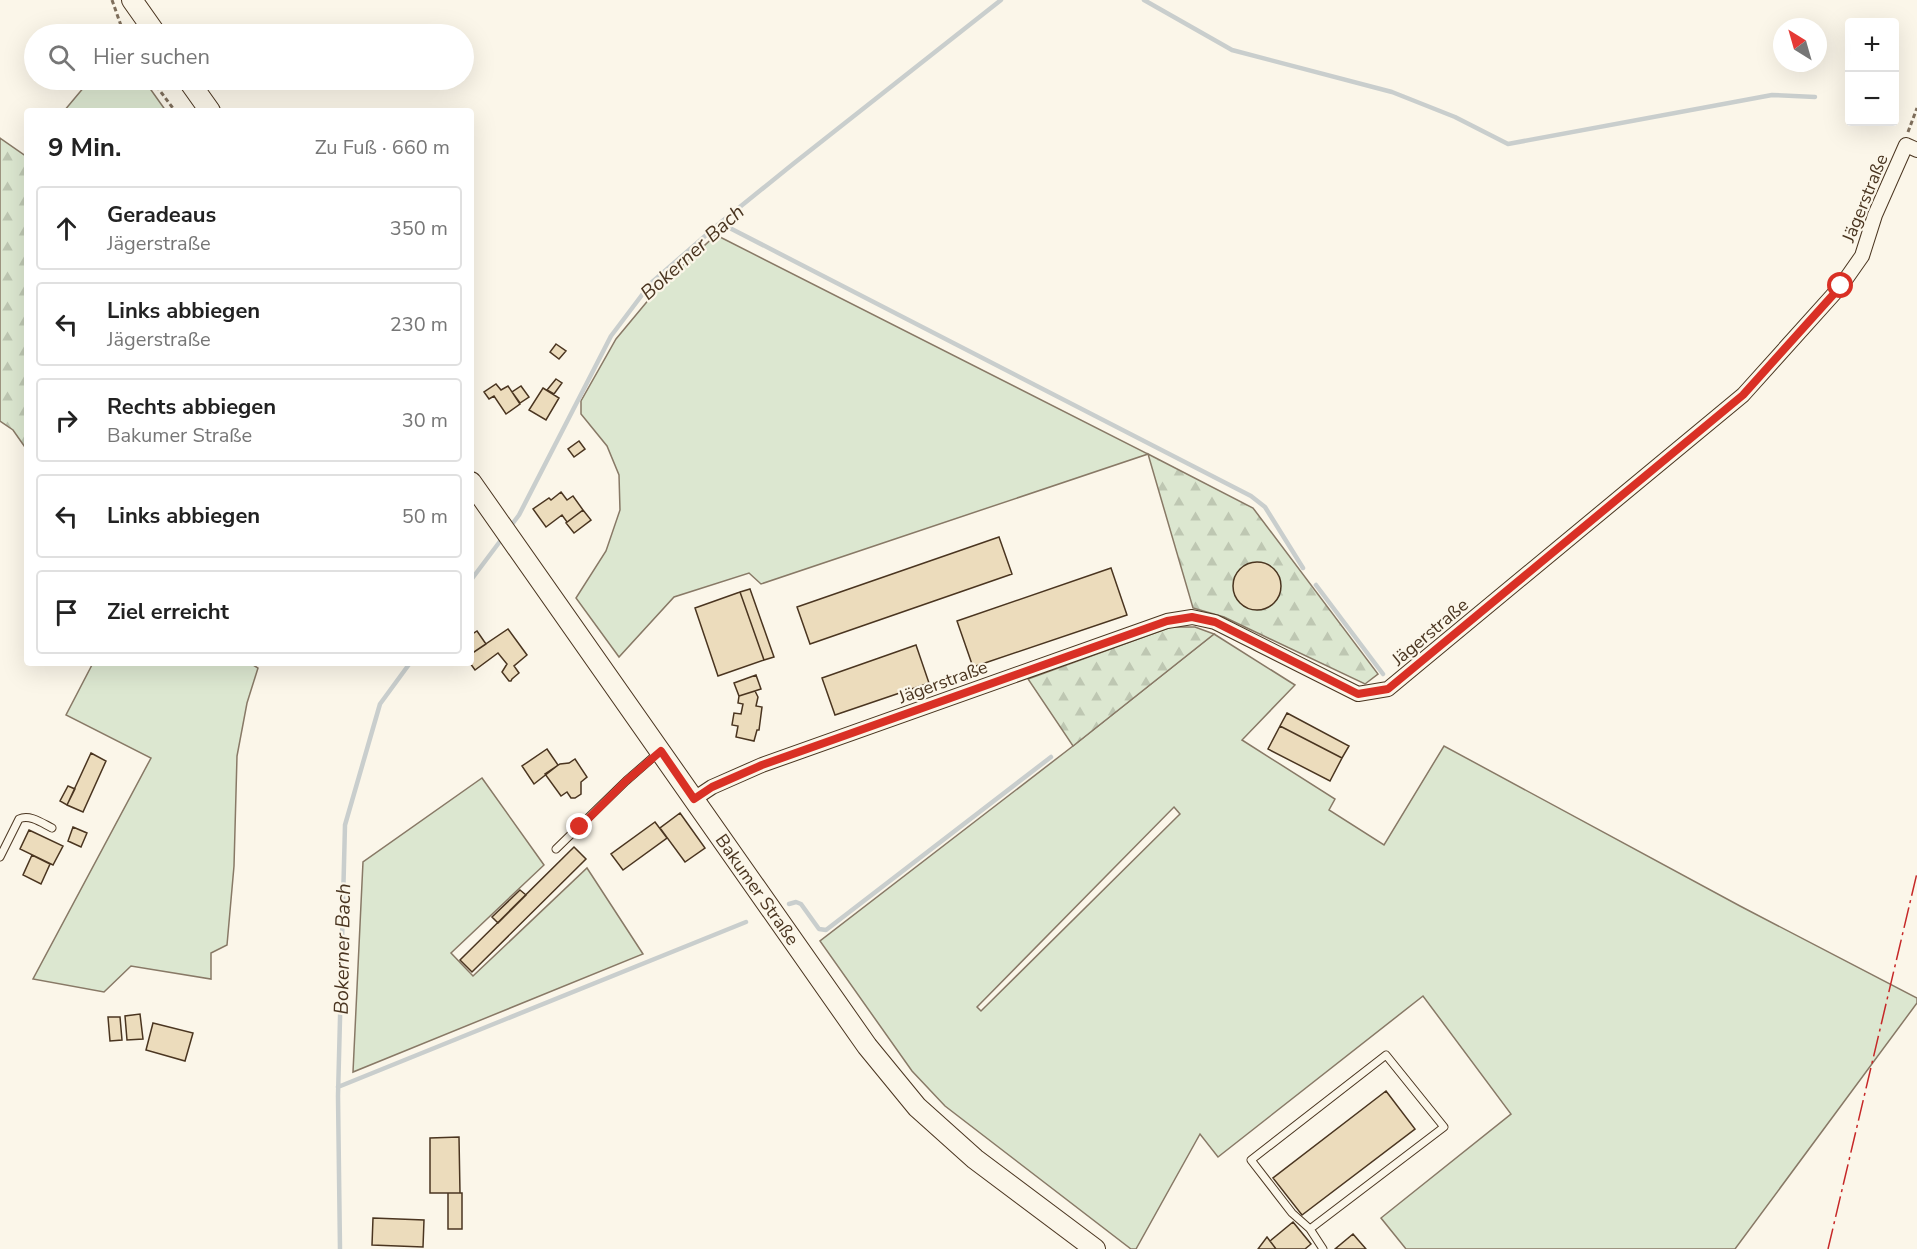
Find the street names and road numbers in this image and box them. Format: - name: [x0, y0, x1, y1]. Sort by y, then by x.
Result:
- street label: Jägerstraße: [1836, 150, 1894, 247]
- street label: Jägerstraße: [1386, 593, 1473, 672]
- street label: Jägerstraße: [894, 655, 991, 710]
- street label: Bakumer Straße: [710, 829, 805, 950]

